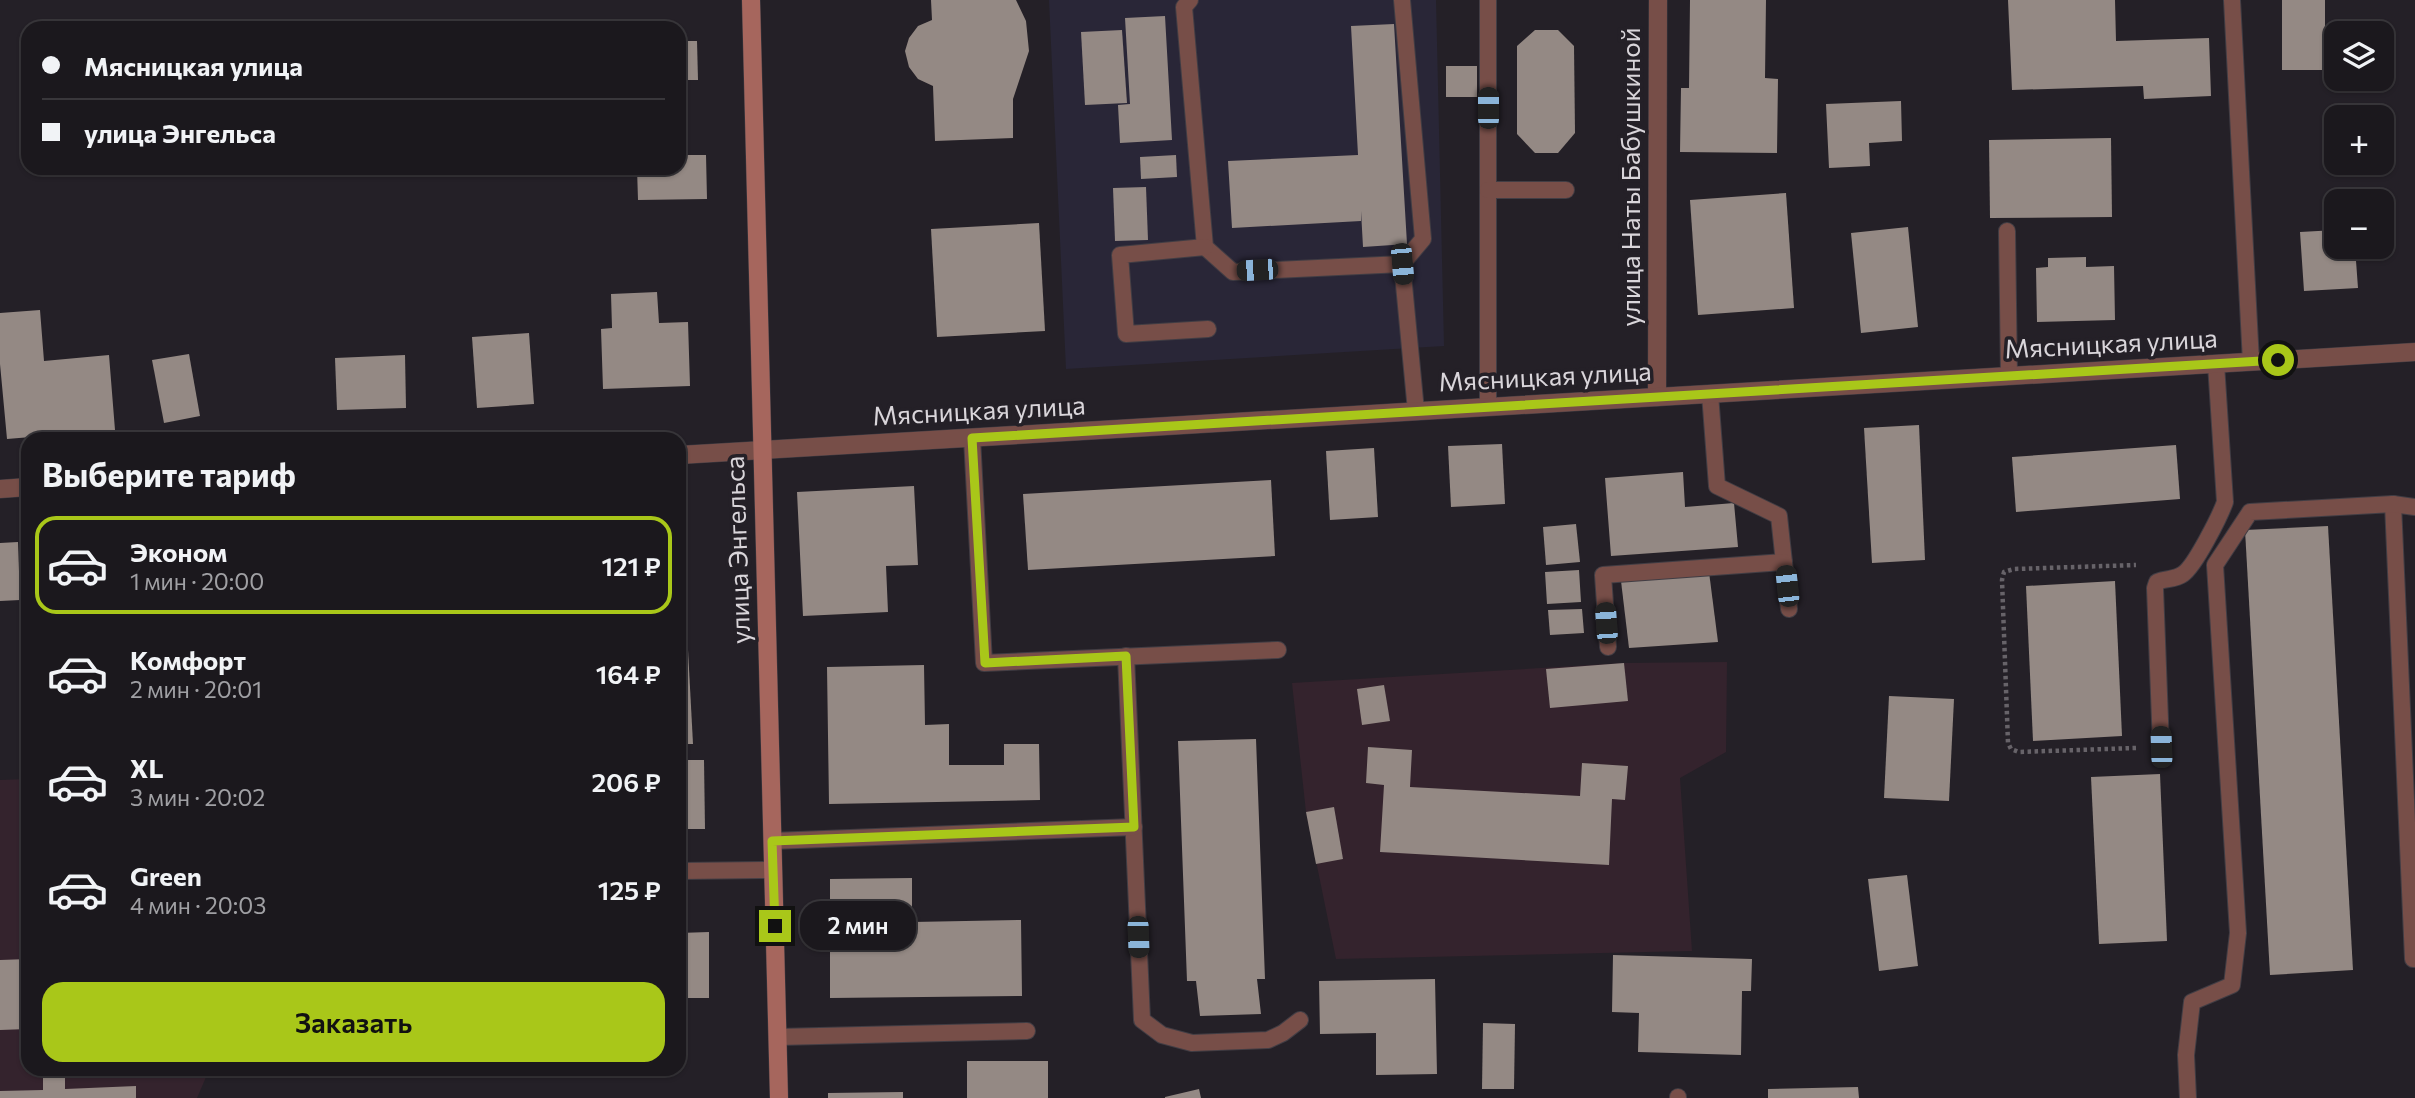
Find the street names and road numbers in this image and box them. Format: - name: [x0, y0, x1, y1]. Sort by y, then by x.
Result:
- street label: улица Наты Бабушкиной: [1614, 27, 1645, 327]
- street label: Мясницкая улица: [2004, 321, 2218, 364]
- street label: Мясницкая улица: [1438, 354, 1652, 397]
- street label: Мясницкая улица: [872, 388, 1086, 431]
- street label: улица Энгельса: [718, 455, 755, 645]

